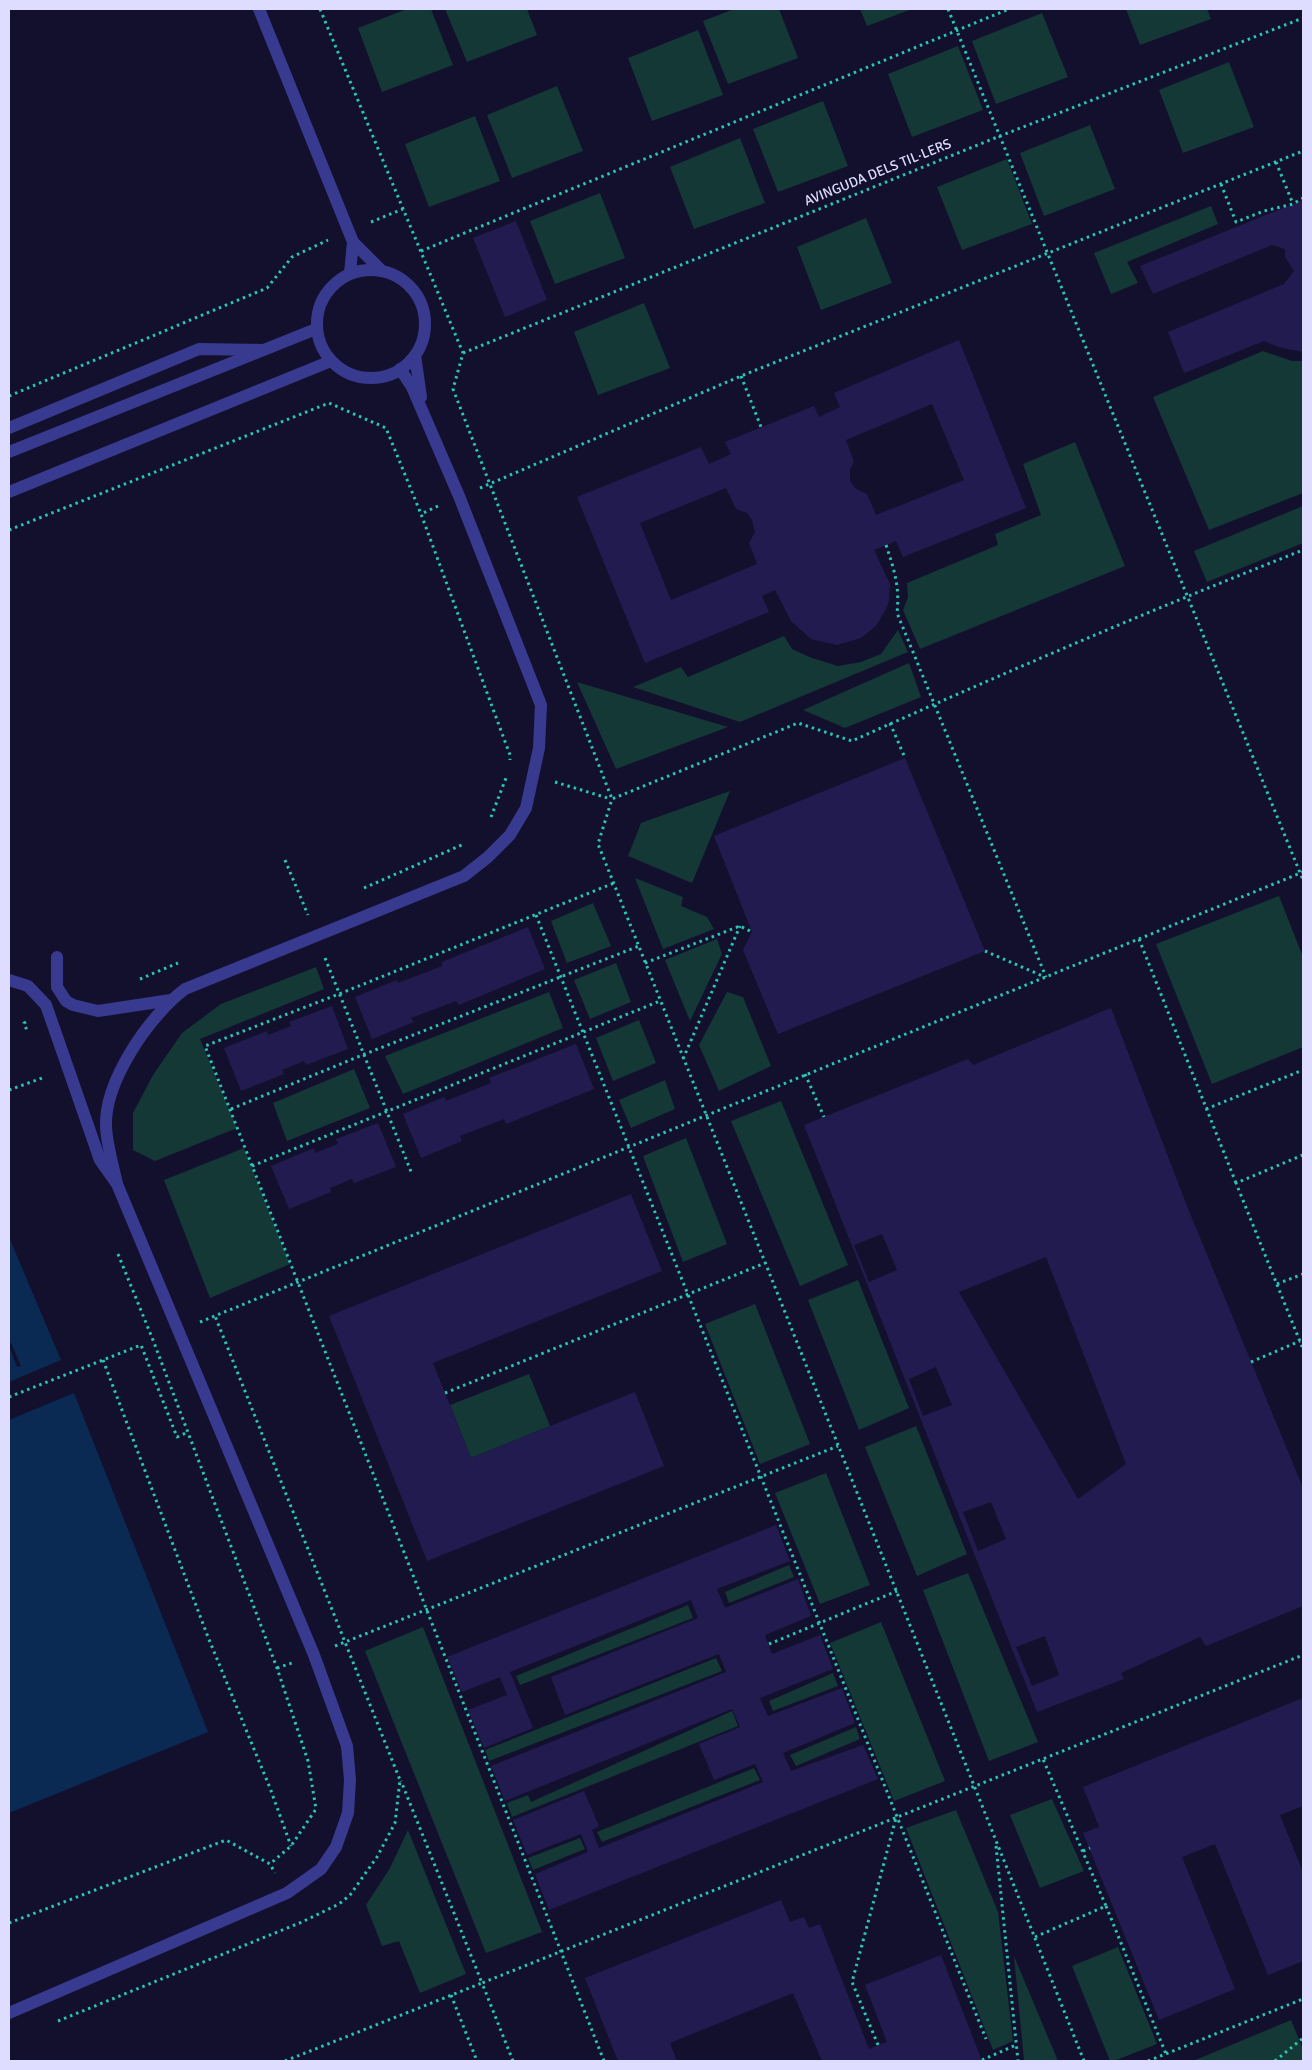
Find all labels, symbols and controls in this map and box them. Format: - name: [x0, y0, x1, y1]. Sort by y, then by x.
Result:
- street label: AVINGUDA DELS TIL·LERS: [802, 136, 954, 210]

